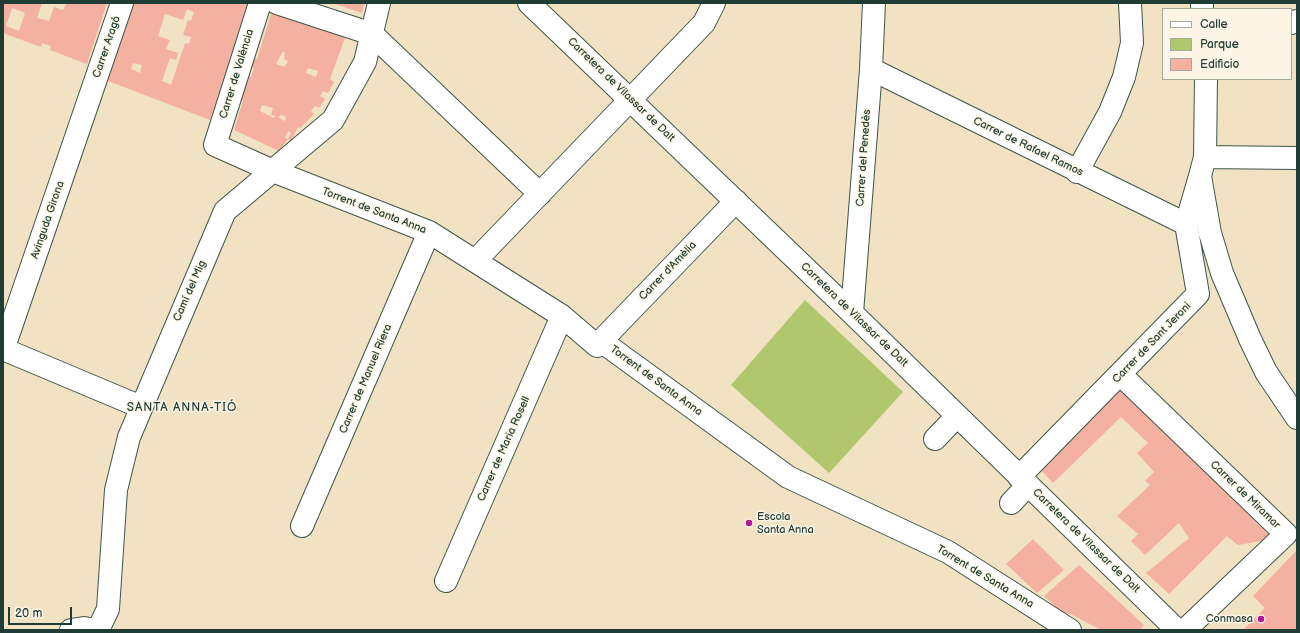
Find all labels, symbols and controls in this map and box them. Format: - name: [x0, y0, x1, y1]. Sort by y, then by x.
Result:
- legend: [1162, 8, 1292, 80]
- street label: Carrer Aragó: [90, 14, 124, 80]
- text: Calle: [1200, 17, 1228, 32]
- street label: Carrer de València: [217, 28, 257, 120]
- street label: Carretera de Vilassar de Dalt: [564, 35, 678, 145]
- text: Parque: [1200, 37, 1239, 52]
- text: Edificio: [1200, 57, 1239, 72]
- street label: Carrer del Penedès: [854, 109, 874, 207]
- street label: Carrer de Rafael Ramos: [971, 115, 1085, 179]
- street label: Avinguda Girona: [28, 179, 68, 261]
- street label: Torrent de Santa Anna: [320, 185, 428, 237]
- street label: Carrer d'Amèlia: [636, 239, 700, 303]
- street label: Camí del Mig: [171, 258, 209, 324]
- street label: Carretera de Vilassar de Dalt: [797, 260, 911, 370]
- street label: Carrer de Sant Jeroni: [1110, 300, 1194, 386]
- street label: Carrer de Manuel Riera: [337, 322, 395, 436]
- street label: Torrent de Santa Anna: [607, 343, 705, 419]
- street label: Carrer de Maria Rosell: [475, 395, 533, 503]
- district label: SANTA ANNA-TIÓ: [127, 401, 237, 415]
- street label: Carrer de Miramar: [1207, 458, 1283, 532]
- street label: Carretera de Vilassar de Dalt: [1029, 486, 1143, 596]
- place label: Escola Santa Anna: [757, 510, 814, 536]
- marker: Escola Santa Anna: [744, 518, 754, 528]
- street label: Torrent de Santa Anna: [934, 543, 1036, 611]
- scale bar: [10, 599, 74, 625]
- text: 20 m: [15, 606, 42, 621]
- place label: Conmasa: [1206, 612, 1253, 626]
- marker: Conmasa: [1256, 614, 1266, 624]

